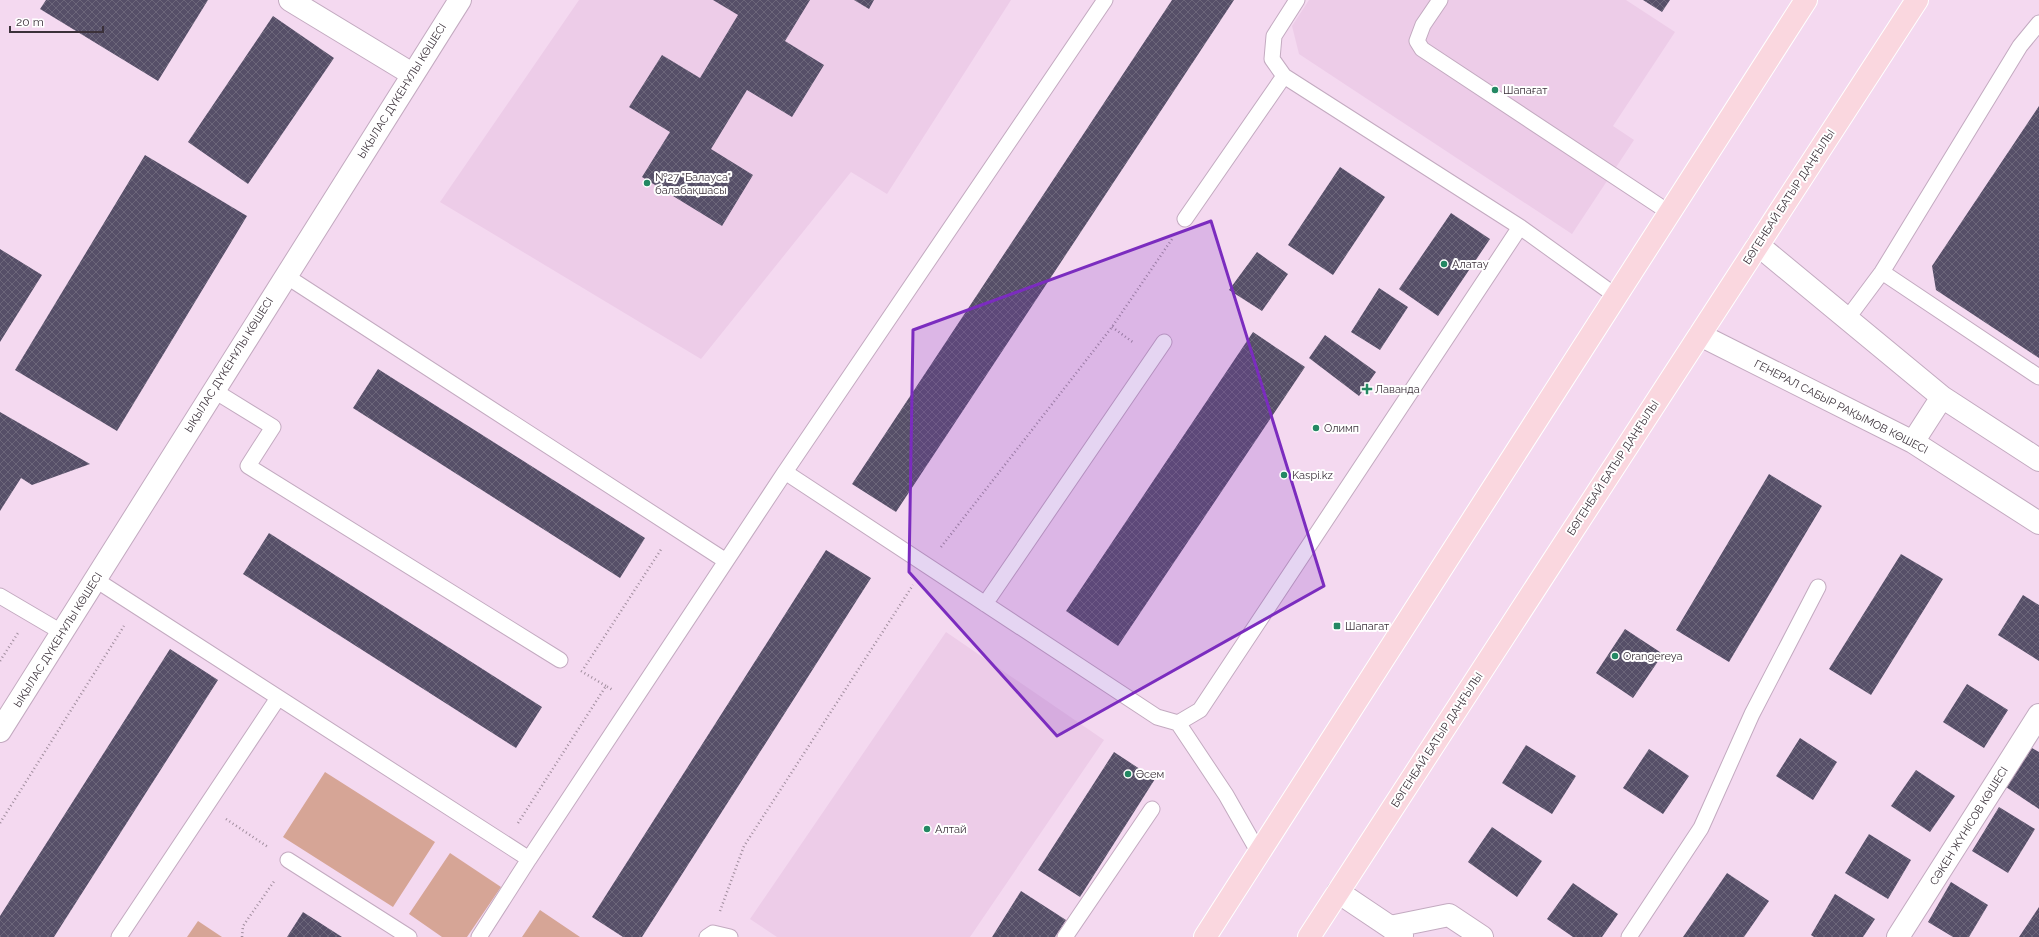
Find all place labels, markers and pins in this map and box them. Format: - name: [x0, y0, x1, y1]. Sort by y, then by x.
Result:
- place label: Шапағат: [1503, 84, 1548, 97]
- marker: Шапағат: [1490, 85, 1500, 95]
- place label: №27 "Балауса" балабақшасы: [655, 171, 731, 197]
- marker: №27 "Балауса" балабақшасы: [642, 178, 652, 188]
- place label: Алатау: [1452, 258, 1489, 271]
- marker: Алатау: [1439, 259, 1449, 269]
- place label: Лаванда: [1375, 383, 1420, 396]
- marker: Лаванда: [1362, 384, 1372, 394]
- place label: Олимп: [1324, 422, 1359, 435]
- marker: Олимп: [1311, 423, 1321, 433]
- place label: Kaspi.kz: [1292, 469, 1333, 482]
- marker: Kaspi.kz: [1279, 470, 1289, 480]
- place label: Шапагат: [1345, 620, 1390, 633]
- marker: Шапагат: [1332, 621, 1342, 631]
- place label: Orangereya: [1623, 650, 1683, 663]
- marker: Orangereya: [1610, 651, 1620, 661]
- place label: Әсем: [1136, 768, 1164, 781]
- marker: Әсем: [1123, 769, 1133, 779]
- place label: Алтай: [935, 823, 966, 836]
- marker: Алтай: [922, 824, 932, 834]

